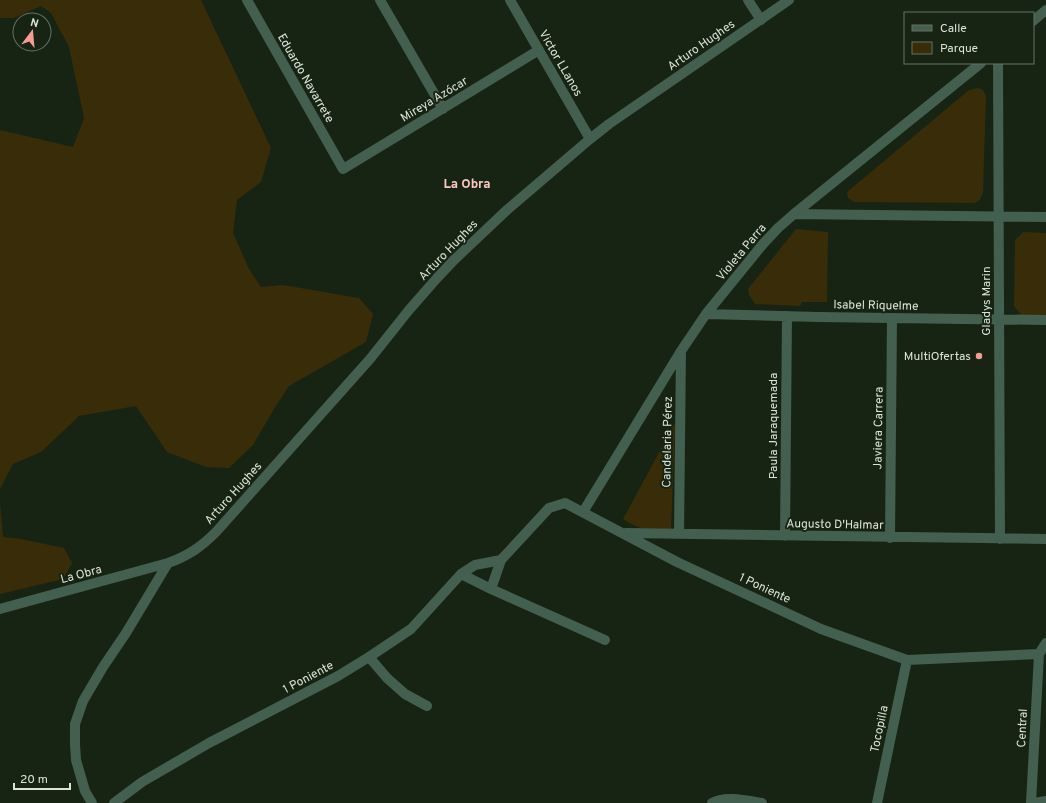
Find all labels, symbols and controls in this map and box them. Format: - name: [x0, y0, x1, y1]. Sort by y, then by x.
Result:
- north arrow: [12, 12, 52, 52]
- legend: [904, 12, 1034, 64]
- text: N: [29, 16, 40, 31]
- street label: Arturo Hughes: [665, 17, 738, 75]
- text: Calle: [940, 21, 967, 37]
- street label: Victor LLanos: [535, 27, 586, 100]
- street label: Eduardo Navarrete: [273, 31, 337, 126]
- text: Parque: [940, 41, 978, 57]
- street label: Mireya Azócar: [398, 73, 471, 126]
- district label: La Obra: [443, 177, 491, 193]
- street label: Arturo Hughes: [416, 217, 482, 285]
- street label: Violeta Parra: [713, 221, 770, 284]
- street label: Gladys Marin: [979, 266, 995, 336]
- street label: Isabel Riquelme: [833, 297, 919, 315]
- place label: MultiOfertas: [904, 349, 971, 365]
- marker: MultiOfertas: [974, 351, 984, 361]
- street label: Paula Jaraquemada: [766, 373, 782, 479]
- street label: Javiera Carrera: [870, 387, 888, 470]
- street label: Candelaria Pérez: [659, 396, 677, 488]
- street label: Arturo Hughes: [201, 459, 266, 528]
- street label: Augusto D'Halmar: [786, 516, 884, 534]
- street label: La Obra: [59, 562, 104, 588]
- street label: 1 Poniente: [736, 570, 793, 608]
- street label: 1 Poniente: [280, 658, 337, 698]
- street label: Tocopilla: [867, 704, 893, 754]
- street label: Central: [1014, 708, 1032, 748]
- scale bar: [14, 765, 70, 791]
- text: 20 m: [20, 772, 48, 788]

